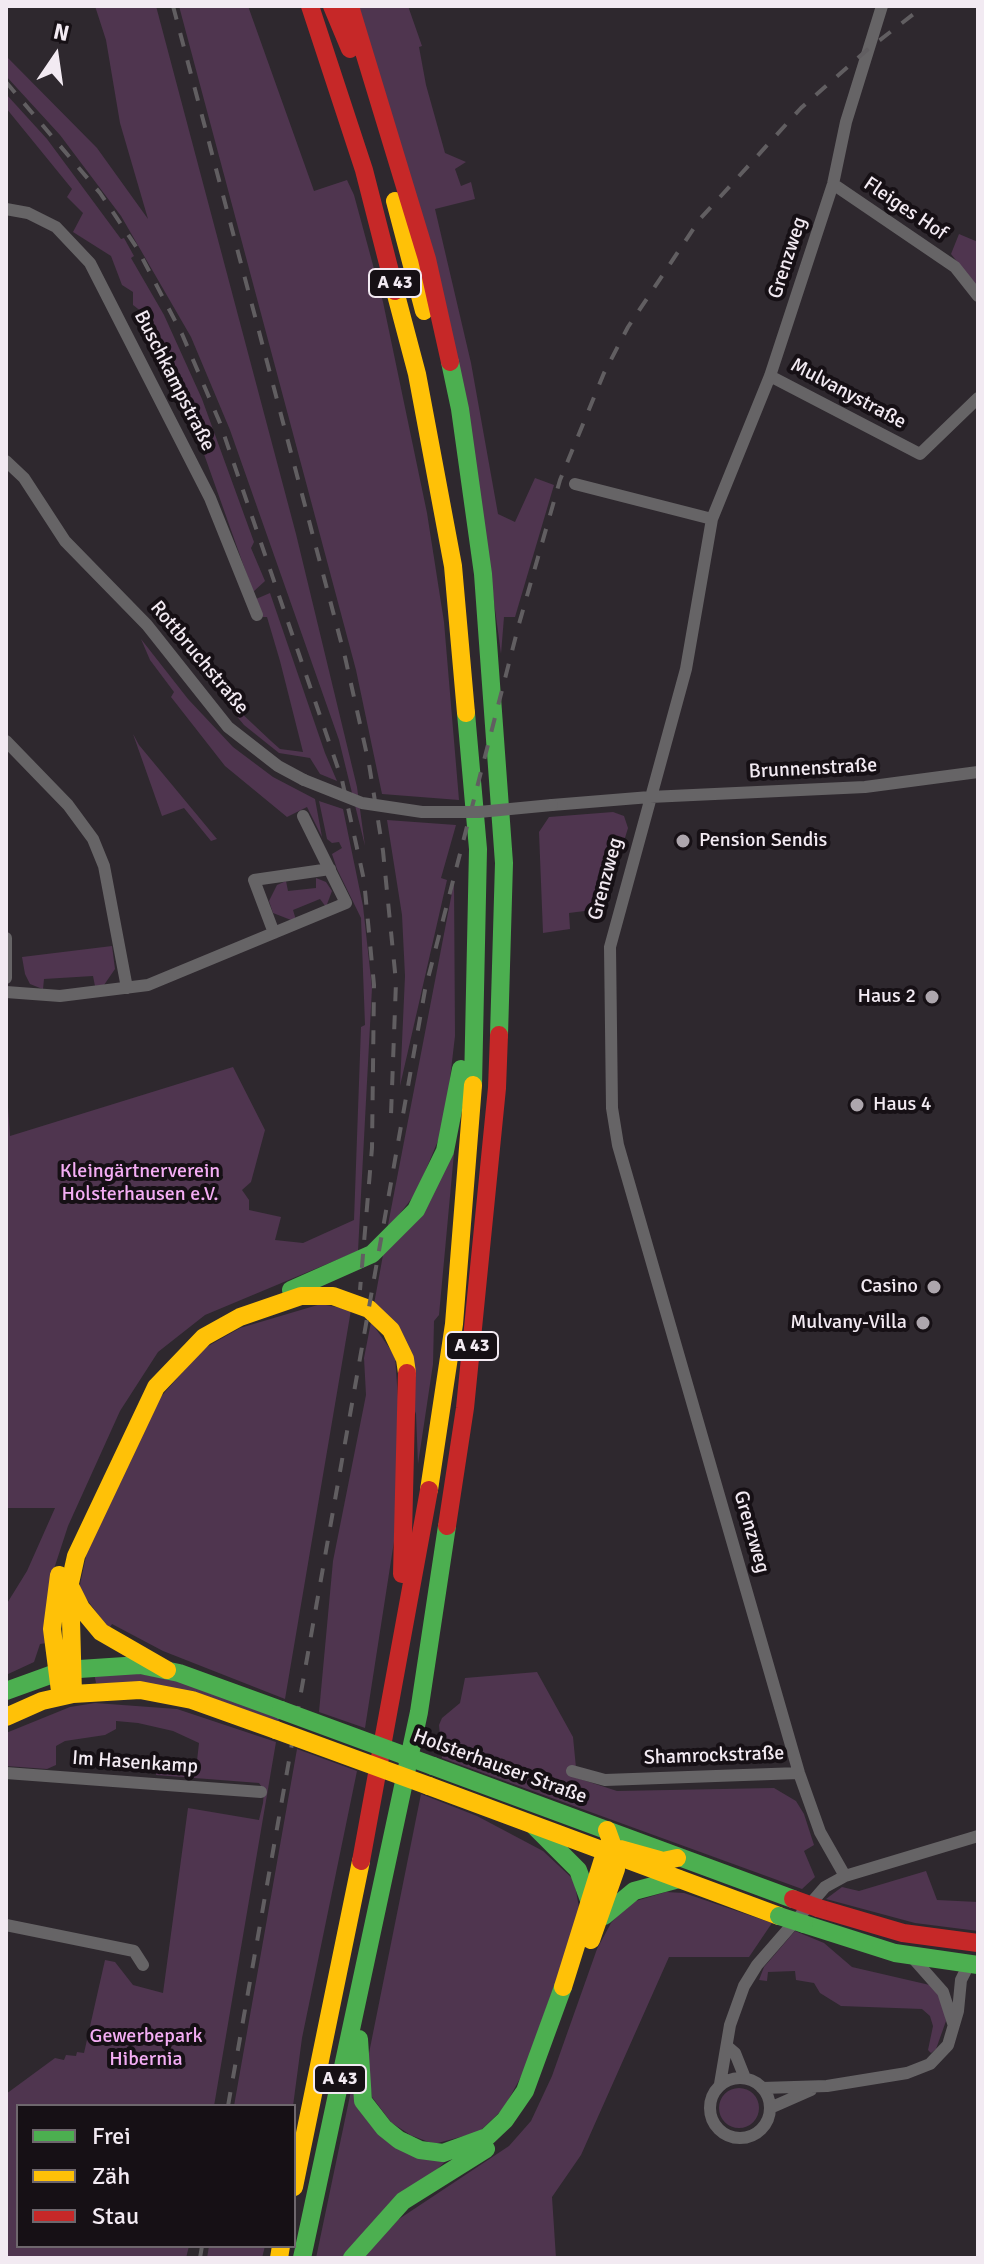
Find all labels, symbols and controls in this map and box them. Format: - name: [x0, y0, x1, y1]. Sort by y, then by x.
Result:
- north arrow: [16, 16, 96, 96]
- text: N: [51, 17, 72, 47]
- street label: Fleiges Hof: [859, 172, 951, 246]
- street label: Grenzweg: [764, 214, 812, 302]
- road number: A 43: [369, 269, 421, 297]
- street label: Buschkampstraße: [128, 307, 220, 455]
- street label: Mulvanystraße: [786, 353, 910, 435]
- street label: Rottbruchstraße: [145, 596, 253, 720]
- street label: Brunnenstraße: [748, 754, 878, 784]
- place label: Pension Sendis: [699, 829, 827, 853]
- marker: Pension Sendis: [674, 832, 692, 850]
- street label: Grenzweg: [583, 835, 629, 923]
- place label: Haus 2: [857, 985, 916, 1009]
- marker: Haus 2: [923, 988, 941, 1006]
- place label: Haus 4: [873, 1093, 932, 1117]
- marker: Haus 4: [848, 1096, 866, 1114]
- park label: Kleingärtnerverein Holsterhausen e.V.: [60, 1160, 220, 1207]
- place label: Casino: [860, 1275, 918, 1299]
- marker: Casino: [925, 1278, 943, 1296]
- place label: Mulvany-Villa: [790, 1311, 907, 1335]
- marker: Mulvany-Villa: [914, 1314, 932, 1332]
- road number: A 43: [446, 1332, 498, 1360]
- street label: Grenzweg: [728, 1488, 774, 1576]
- street label: Holsterhauser Straße: [410, 1724, 590, 1810]
- street label: Shamrockstraße: [643, 1742, 785, 1770]
- street label: Im Hasenkamp: [71, 1747, 199, 1779]
- park label: Gewerbepark Hibernia: [90, 2025, 202, 2072]
- road number: A 43: [314, 2065, 366, 2093]
- legend: [16, 2104, 296, 2248]
- text: Frei: [92, 2121, 131, 2151]
- text: Zäh: [92, 2161, 130, 2191]
- text: Stau: [92, 2201, 139, 2231]

